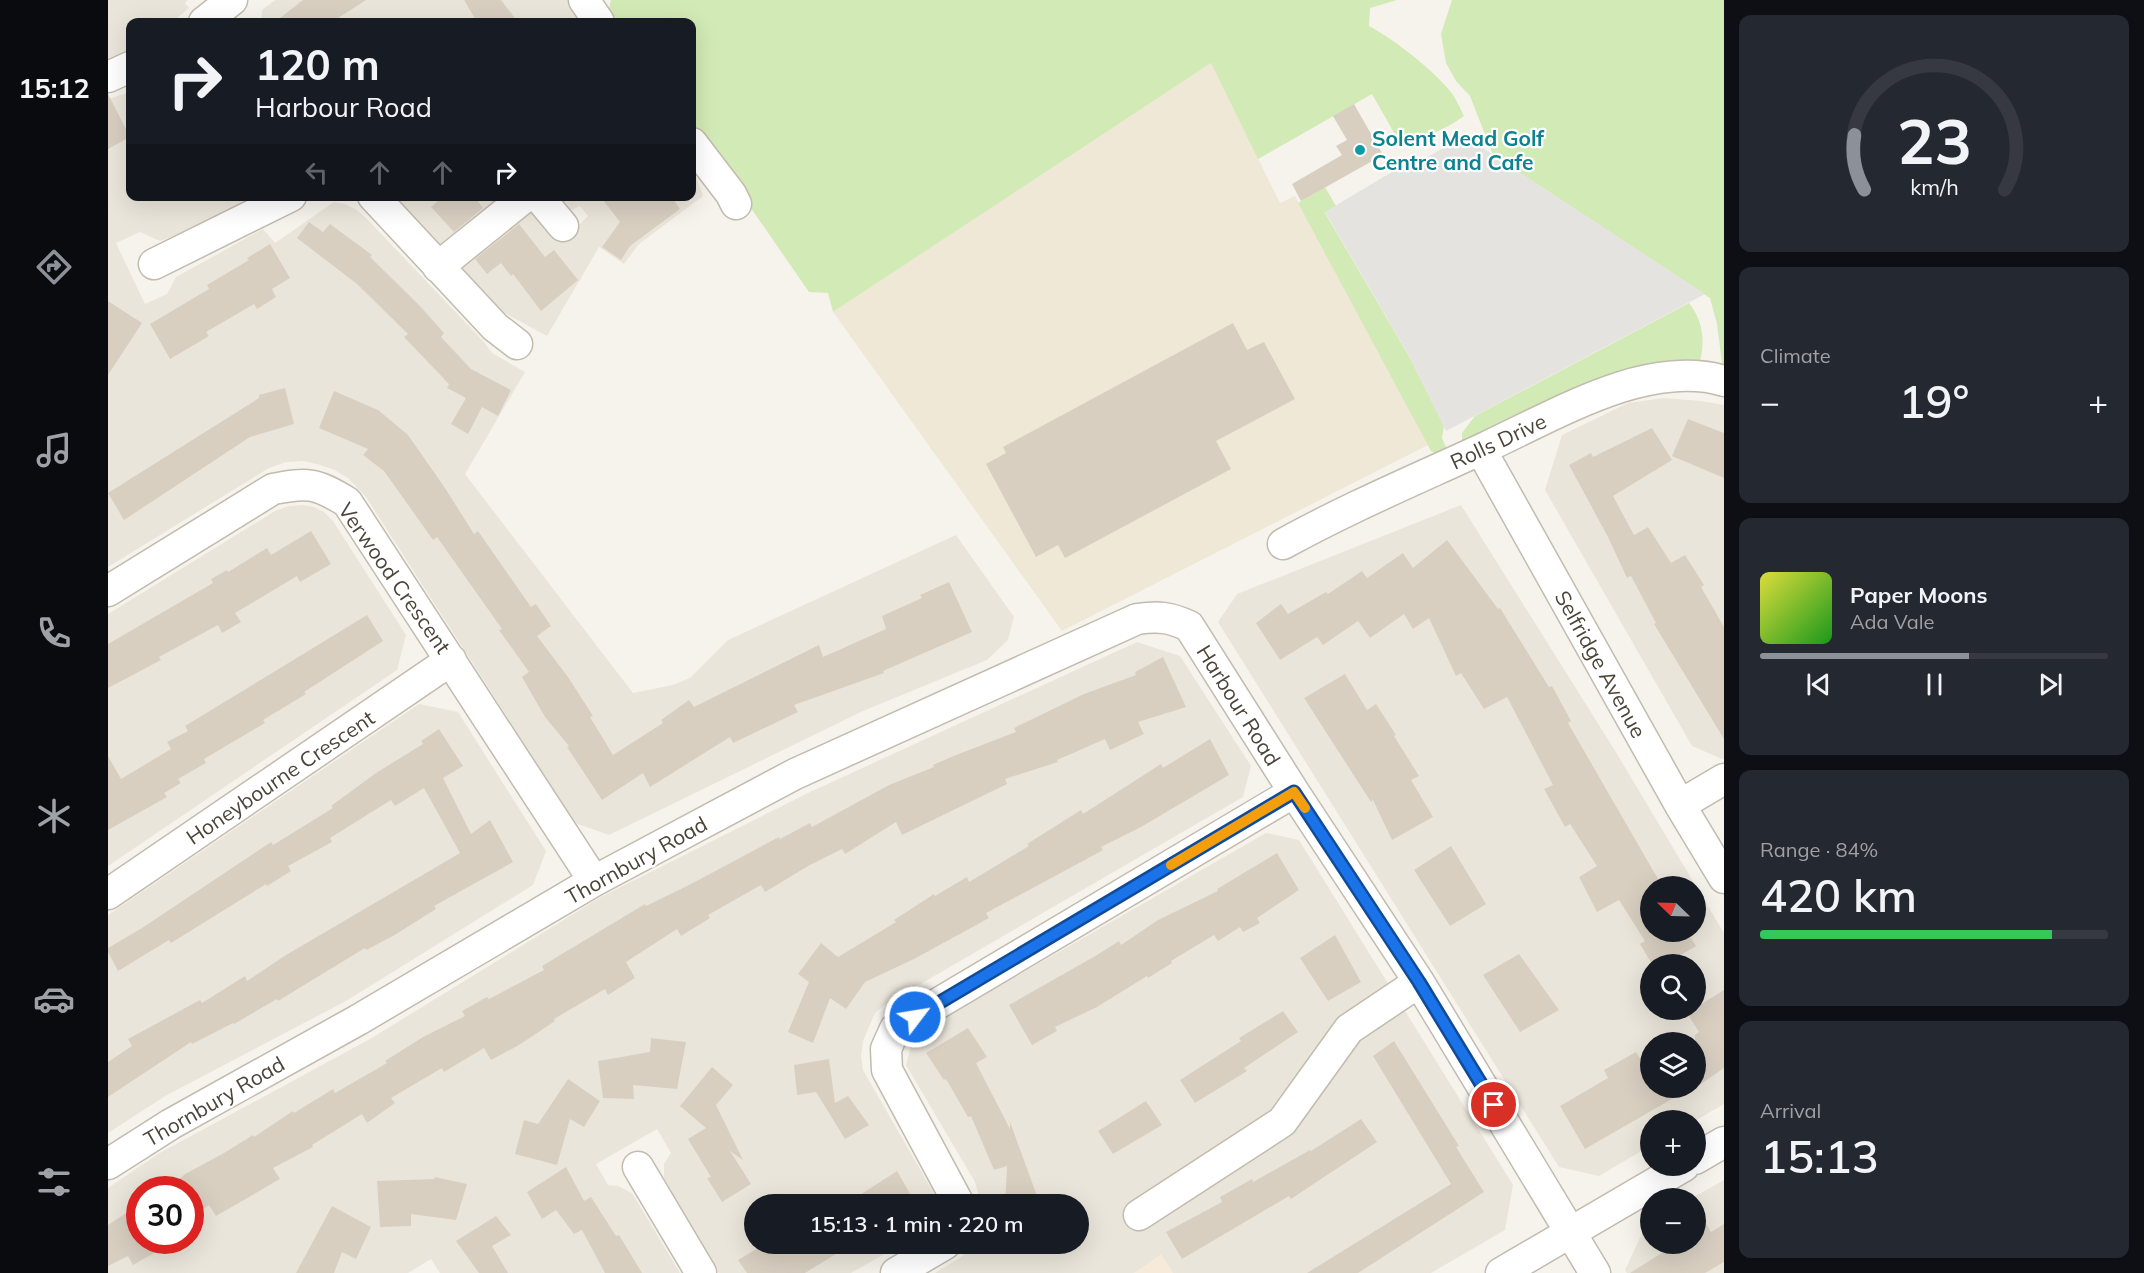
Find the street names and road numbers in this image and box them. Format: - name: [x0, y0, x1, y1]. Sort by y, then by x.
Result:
- street label: Rolls Drive: [1446, 407, 1550, 475]
- street label: Verwood Crescent: [333, 498, 457, 658]
- street label: Selfridge Avenue: [1550, 586, 1652, 742]
- street label: Harbour Road: [1192, 640, 1286, 770]
- street label: Honeybourne Crescent: [181, 704, 379, 850]
- street label: Thornbury Road: [561, 810, 711, 910]
- street label: Thornbury Road: [139, 1050, 289, 1152]

